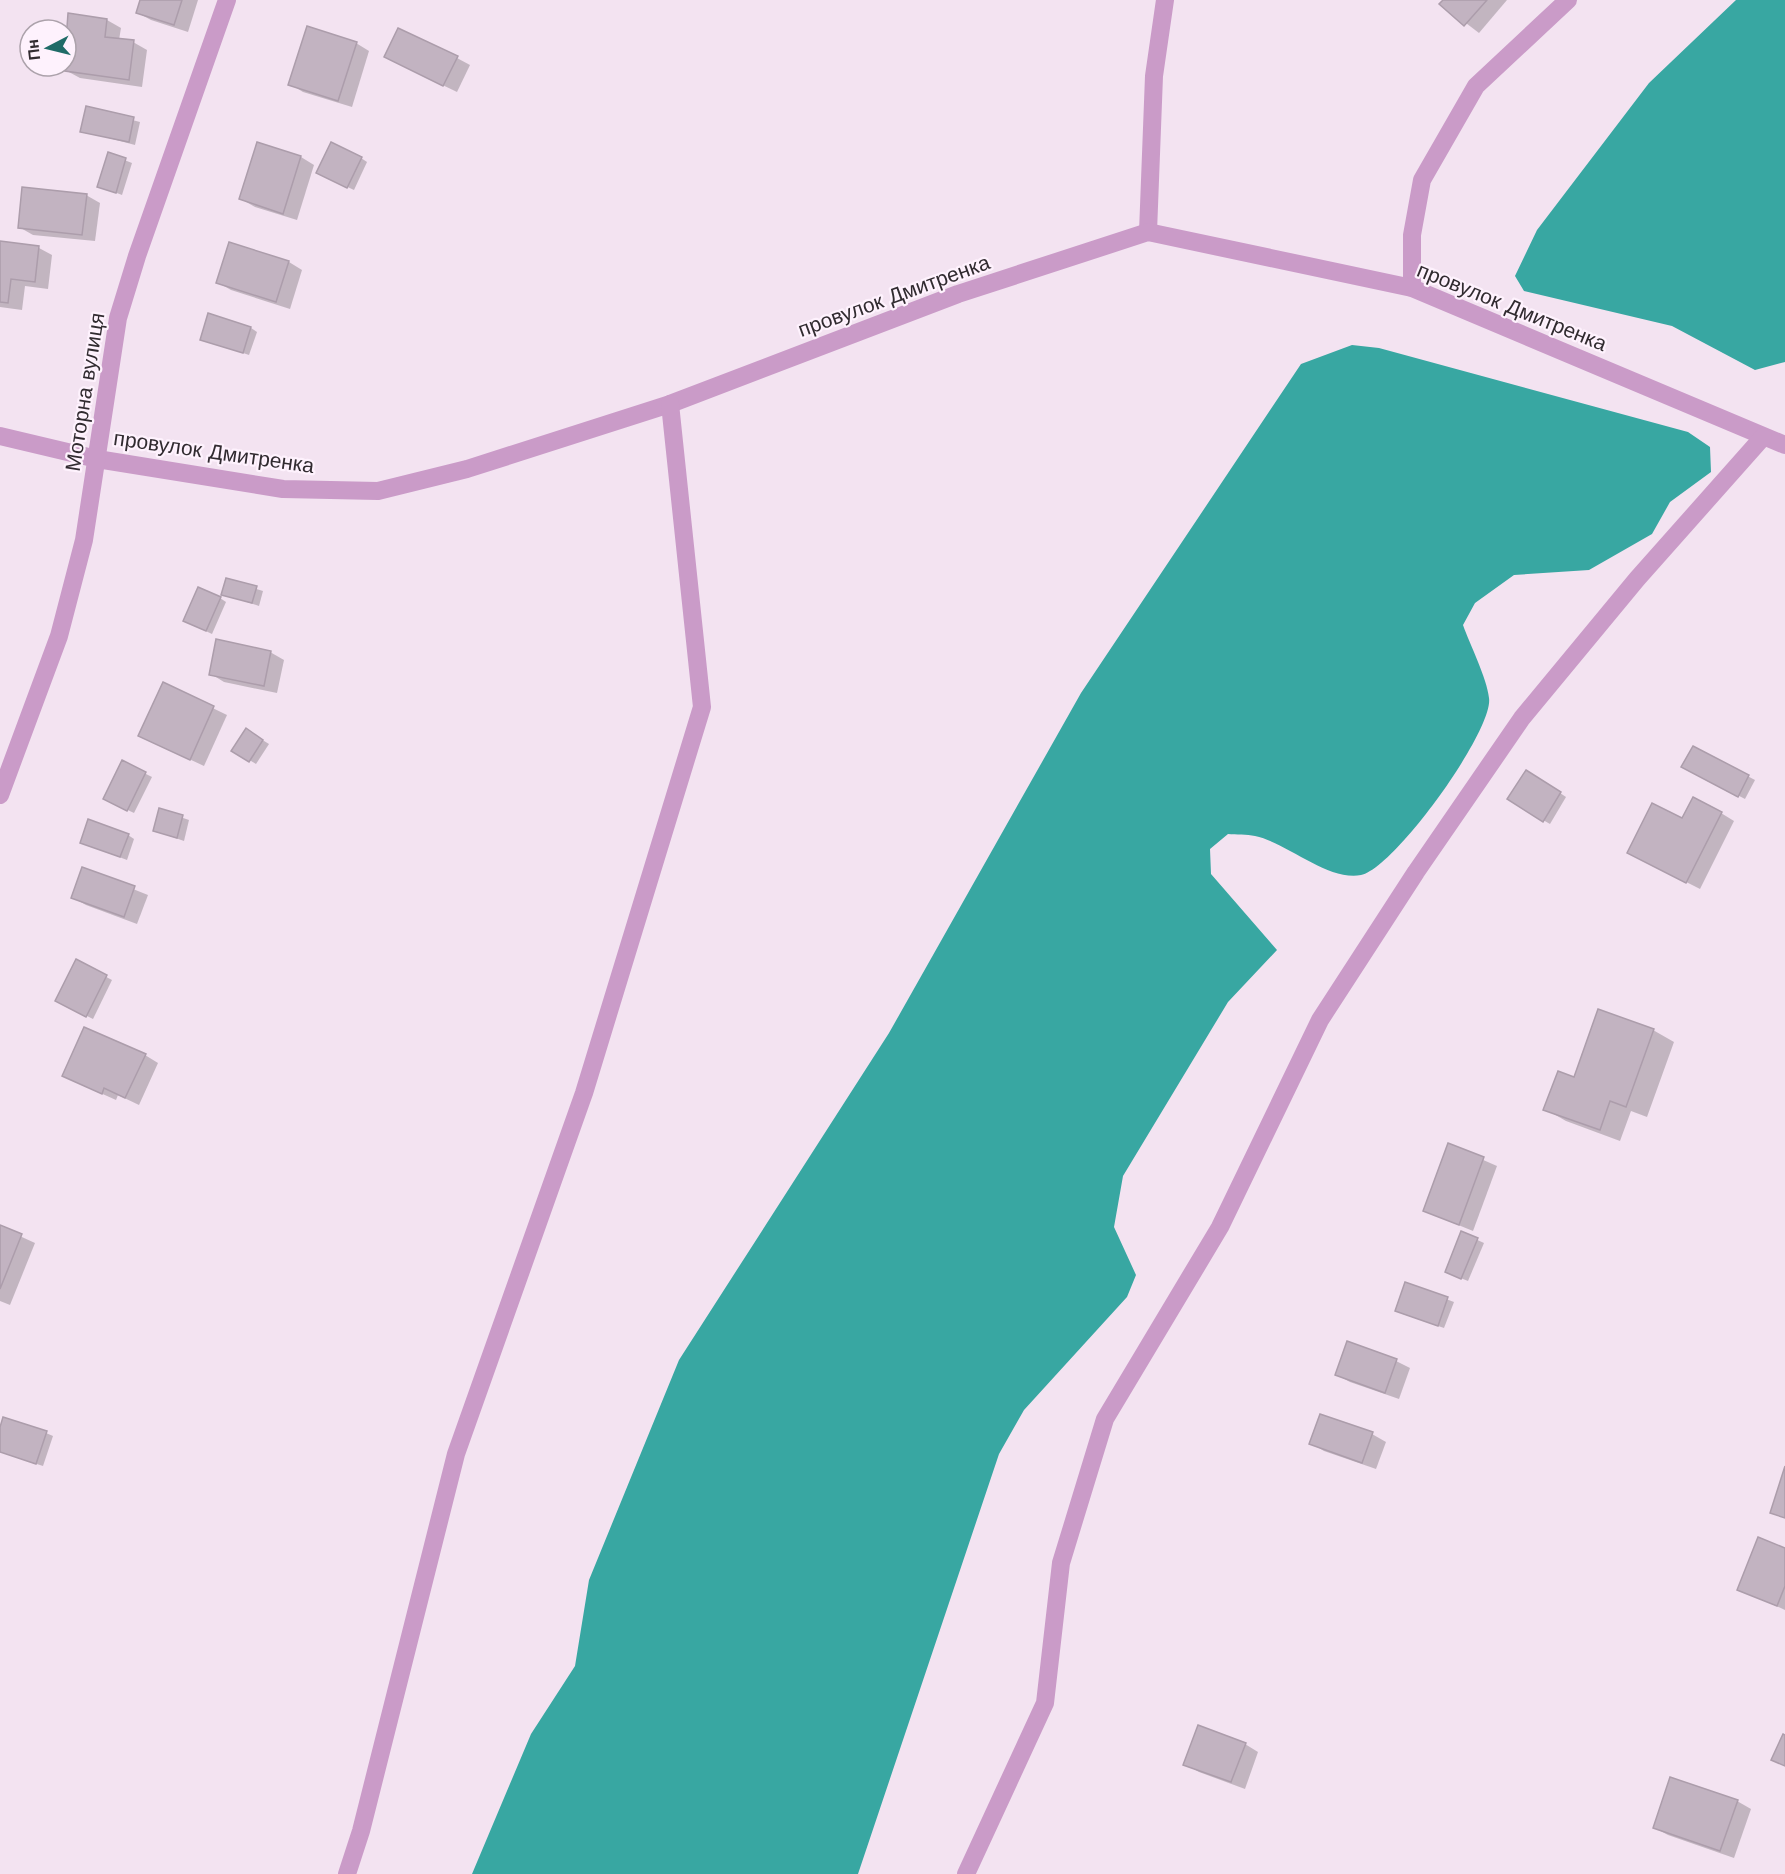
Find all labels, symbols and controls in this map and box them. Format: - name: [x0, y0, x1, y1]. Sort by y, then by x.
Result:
- north arrow: [18, 18, 78, 78]
- text: Пн: [23, 38, 44, 61]
- street label: провулок Дмитренка: [795, 249, 993, 342]
- street label: провулок Дмитренка: [1414, 257, 1611, 356]
- street label: Моторна вулиця: [60, 311, 109, 473]
- street label: провулок Дмитренка: [112, 425, 316, 478]

